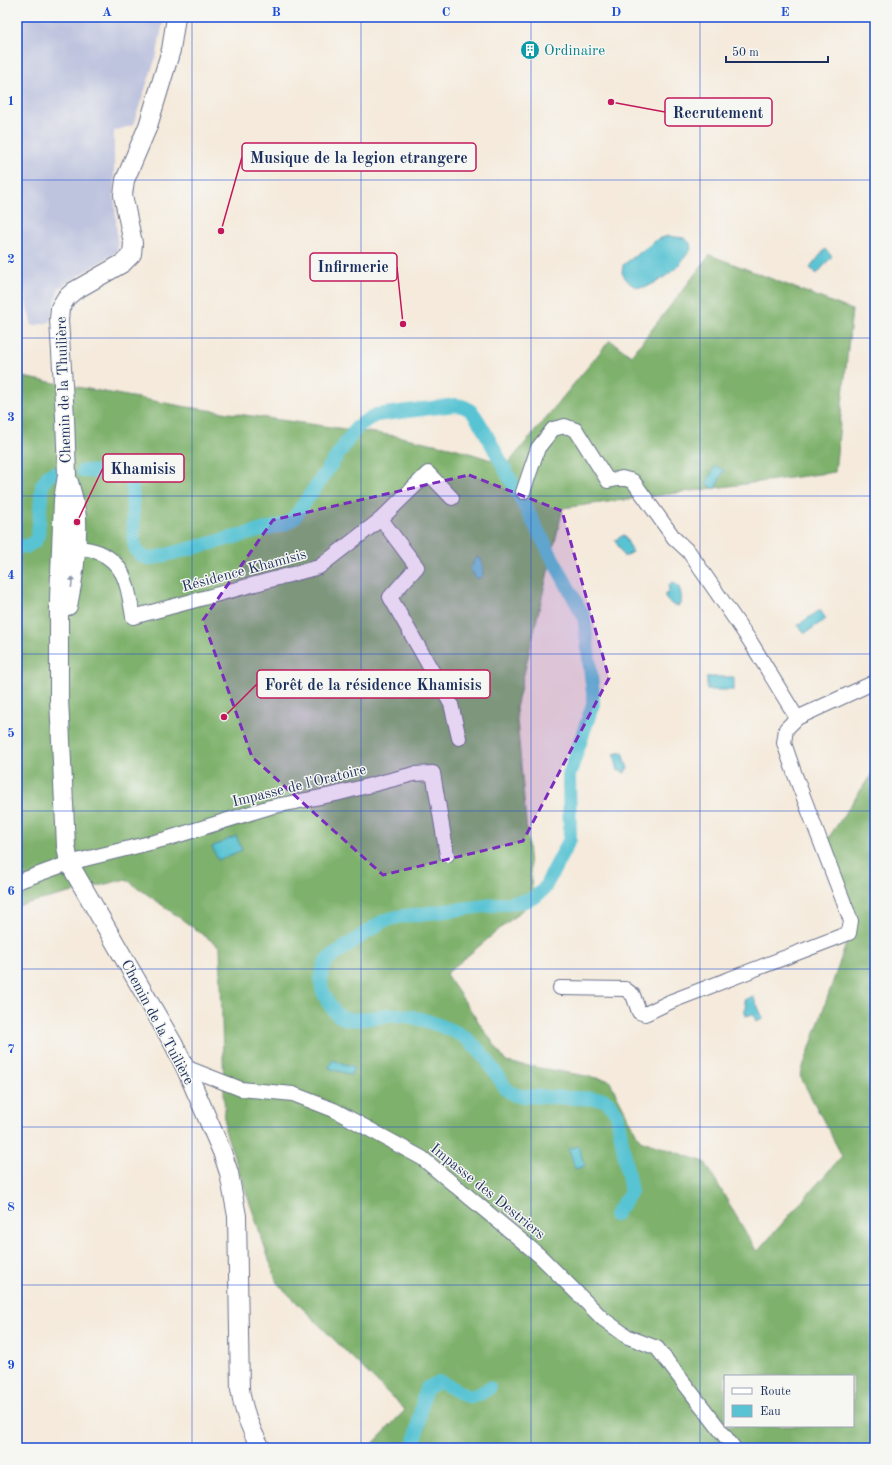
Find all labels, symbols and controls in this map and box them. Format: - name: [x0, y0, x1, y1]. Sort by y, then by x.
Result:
- text: A: [102, 6, 112, 19]
- text: B: [271, 6, 281, 19]
- text: C: [442, 6, 450, 19]
- text: D: [611, 6, 621, 19]
- text: E: [781, 6, 790, 19]
- scale bar: [726, 38, 828, 64]
- building icon: Ordinaire: [519, 39, 541, 61]
- place label: Ordinaire: [544, 44, 605, 59]
- text: 50 m: [732, 46, 759, 59]
- text: 1: [7, 95, 15, 108]
- callout: Recrutement: [665, 98, 772, 126]
- text: Recrutement: [673, 106, 764, 122]
- callout: Musique de la legion etrangere: [242, 143, 476, 171]
- text: Musique de la legion etrangere: [250, 151, 468, 167]
- text: 2: [7, 253, 15, 266]
- callout: Infirmerie: [310, 253, 397, 281]
- text: Infirmerie: [317, 260, 389, 276]
- street label: Chemin de la Thuilière: [54, 316, 75, 464]
- text: 3: [7, 411, 15, 424]
- callout: Khamisis: [103, 454, 184, 482]
- text: Khamisis: [110, 462, 176, 478]
- street label: Résidence Khamisis: [180, 548, 308, 595]
- text: 4: [7, 569, 15, 582]
- one-way arrow: [69, 576, 75, 588]
- callout: Forêt de la résidence Khamisis: [257, 670, 490, 698]
- text: Forêt de la résidence Khamisis: [264, 678, 482, 694]
- text: 5: [7, 727, 15, 740]
- street label: Impasse de l'Oratoire: [231, 763, 368, 810]
- text: 6: [7, 885, 15, 898]
- street label: Chemin de la Tuilière: [117, 958, 196, 1088]
- text: 7: [7, 1043, 15, 1056]
- street label: Impasse des Destriers: [427, 1141, 547, 1243]
- text: 8: [7, 1201, 15, 1214]
- text: 9: [7, 1359, 15, 1372]
- legend: [724, 1375, 854, 1427]
- text: Route: [760, 1386, 791, 1398]
- text: Eau: [760, 1406, 781, 1418]

